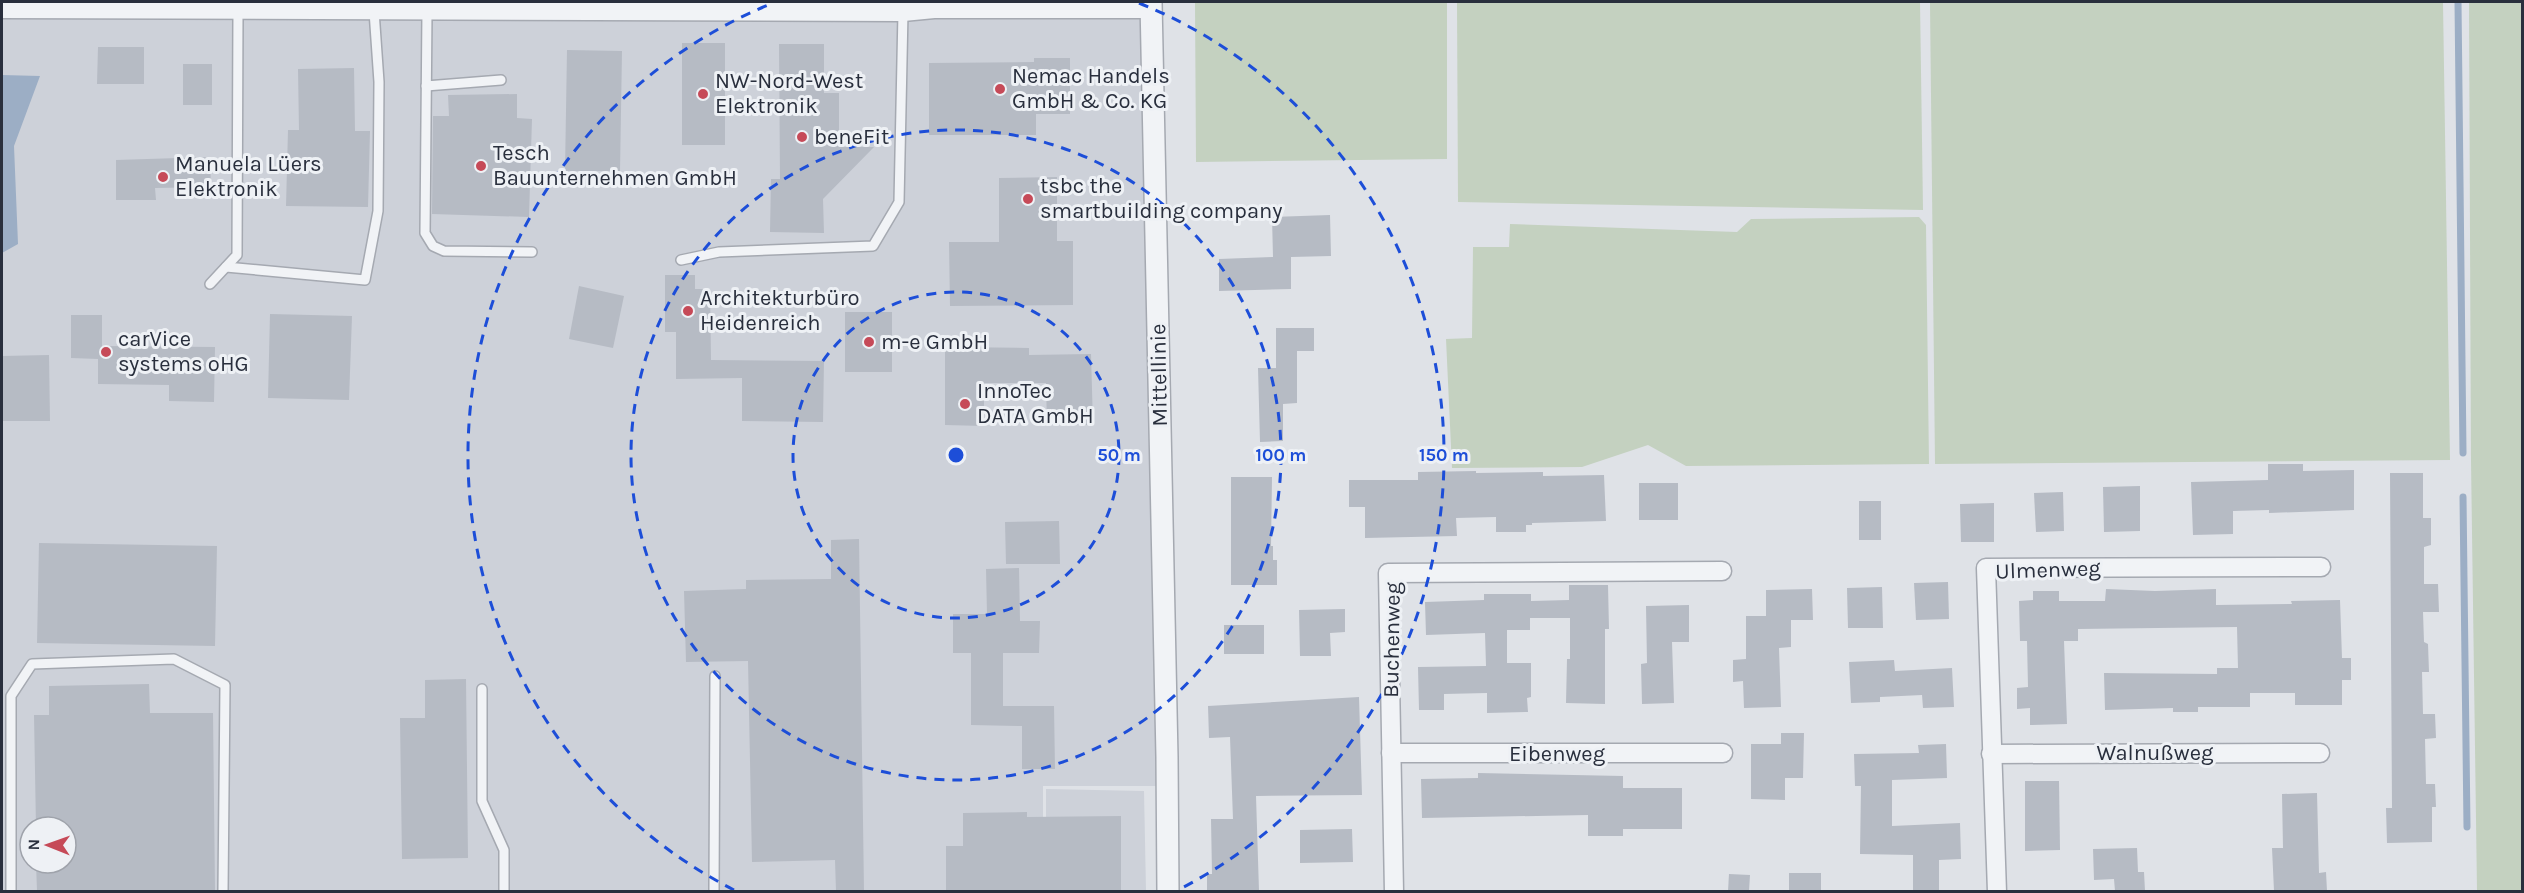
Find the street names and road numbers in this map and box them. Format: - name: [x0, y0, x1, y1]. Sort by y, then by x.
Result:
- street label: Mittellinie: [1145, 323, 1173, 427]
- street label: Ulmenweg: [1995, 555, 2102, 585]
- street label: Buchenweg: [1378, 581, 1406, 698]
- street label: Walnußweg: [2097, 740, 2214, 766]
- street label: Eibenweg: [1509, 741, 1606, 767]

